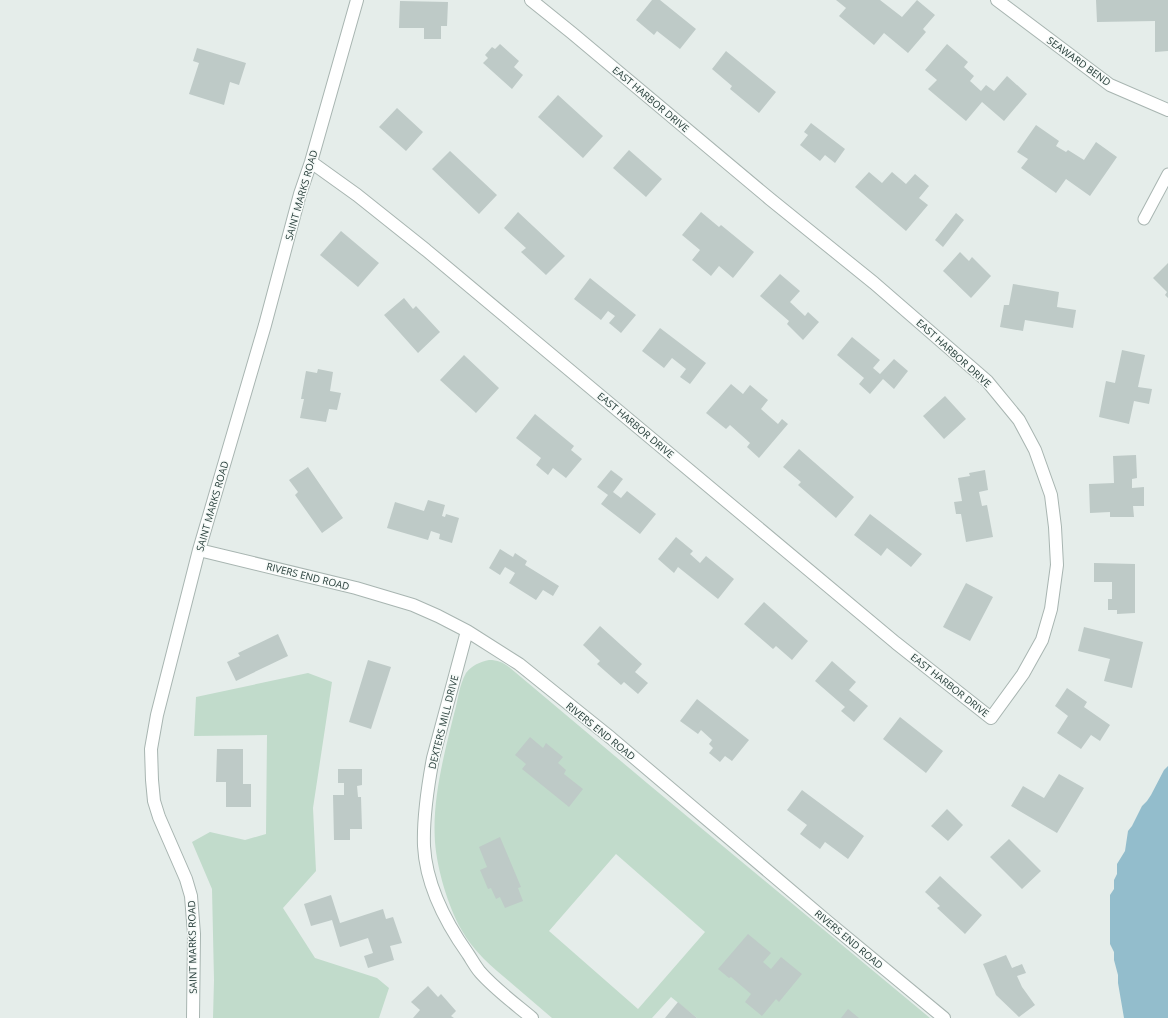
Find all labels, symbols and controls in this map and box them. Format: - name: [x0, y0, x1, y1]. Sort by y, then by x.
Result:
- street label: SEAWARD BEND: [1044, 33, 1114, 89]
- street label: EAST HARBOR DRIVE: [610, 63, 692, 135]
- street label: SAINT MARKS ROAD: [281, 148, 321, 242]
- street label: EAST HARBOR DRIVE: [914, 316, 994, 390]
- street label: EAST HARBOR DRIVE: [595, 389, 677, 461]
- street label: SAINT MARKS ROAD: [192, 459, 232, 553]
- street label: RIVERS END ROAD: [265, 559, 351, 593]
- street label: EAST HARBOR DRIVE: [908, 650, 992, 720]
- street label: DEXTERS MILL DRIVE: [425, 673, 461, 771]
- street label: RIVERS END ROAD: [563, 699, 639, 763]
- street label: SAINT MARKS ROAD: [184, 900, 200, 994]
- street label: RIVERS END ROAD: [812, 906, 886, 972]

